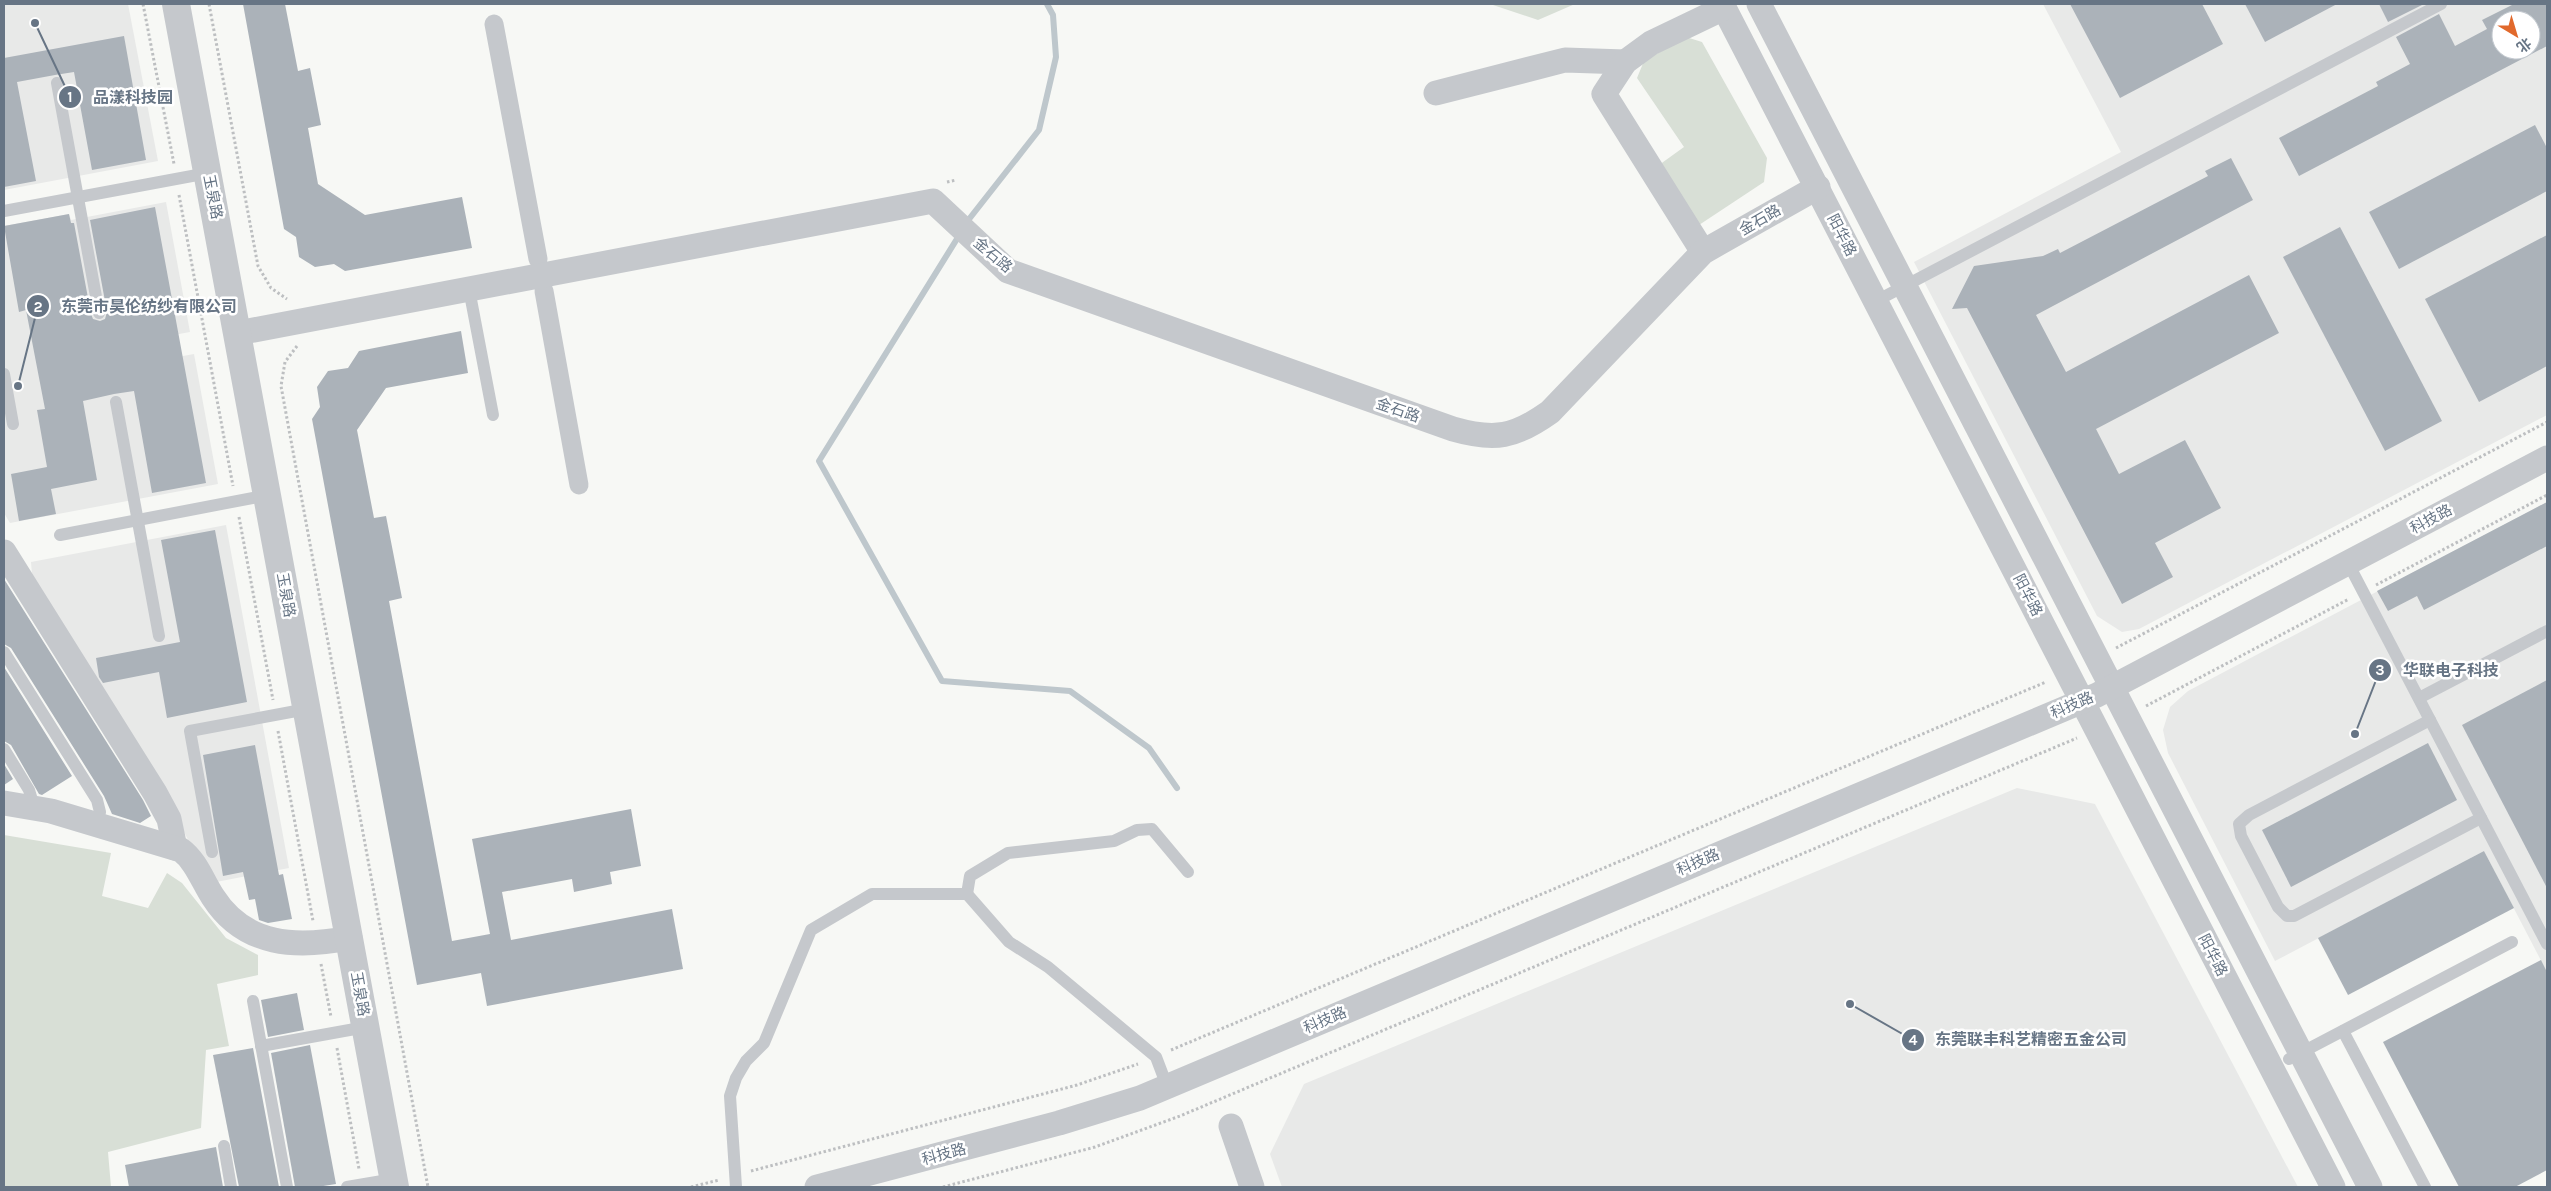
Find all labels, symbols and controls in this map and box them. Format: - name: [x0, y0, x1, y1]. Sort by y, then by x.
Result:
- north arrow: [2491, 10, 2541, 60]
- text: 北: [2513, 34, 2534, 56]
- callout: 品漾科技园: [58, 82, 183, 113]
- text: 1: [67, 88, 73, 106]
- text: 品漾科技园: [93, 88, 173, 107]
- street label: 玉泉路: [200, 173, 226, 221]
- street label: 金石路: [1736, 201, 1784, 239]
- street label: 阳华路: [1824, 211, 1860, 259]
- street label: 金石路: [970, 234, 1016, 276]
- callout: 东莞市昊伦纺纱有限公司: [26, 291, 247, 322]
- text: 东莞市昊伦纺纱有限公司: [61, 297, 237, 316]
- text: 2: [33, 298, 43, 316]
- street label: 金石路: [1374, 394, 1422, 426]
- street label: 科技路: [2407, 500, 2455, 538]
- street label: 玉泉路: [273, 571, 299, 619]
- street label: 阳华路: [2010, 571, 2046, 619]
- callout: 华联电子科技: [2368, 655, 2509, 686]
- text: 3: [2375, 661, 2385, 679]
- text: 华联电子科技: [2403, 661, 2499, 680]
- street label: 科技路: [2048, 688, 2096, 722]
- street label: 科技路: [1674, 845, 1722, 879]
- street label: 阳华路: [2195, 931, 2231, 979]
- street label: 玉泉路: [347, 970, 373, 1018]
- street label: 科技路: [1301, 1003, 1349, 1037]
- callout: 东莞联丰科艺精密五金公司: [1900, 1024, 2137, 1055]
- text: 东莞联丰科艺精密五金公司: [1935, 1030, 2127, 1049]
- text: 4: [1909, 1031, 1918, 1049]
- street label: 科技路: [920, 1139, 968, 1169]

